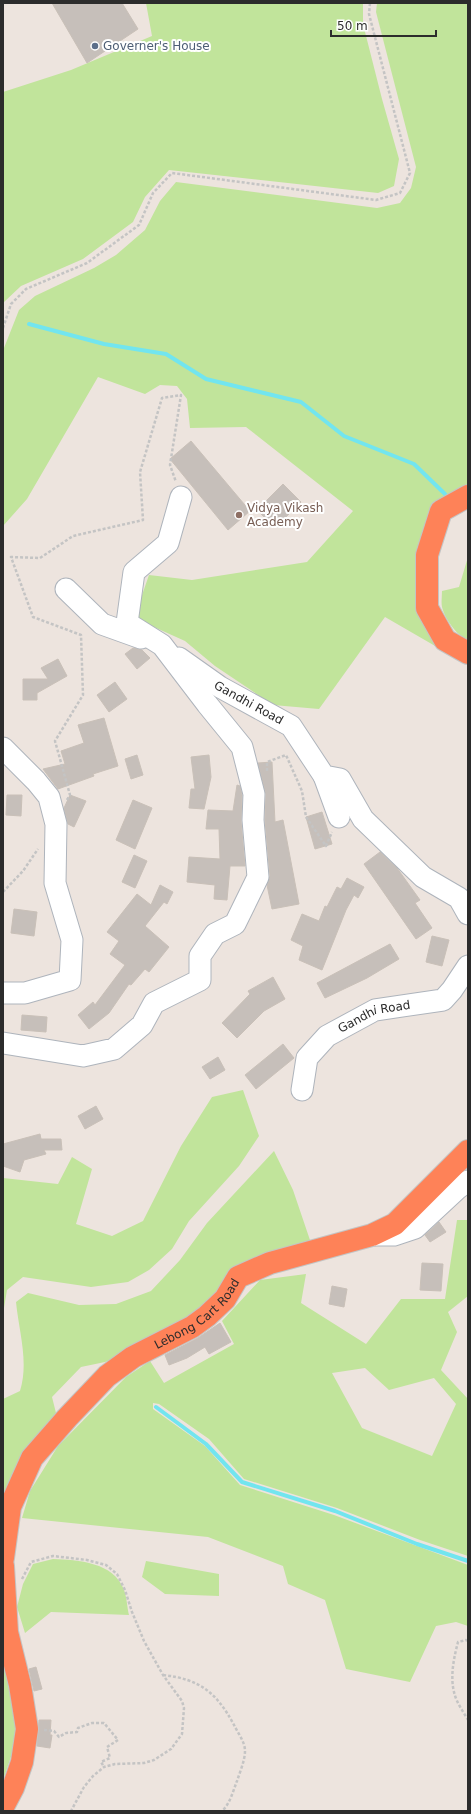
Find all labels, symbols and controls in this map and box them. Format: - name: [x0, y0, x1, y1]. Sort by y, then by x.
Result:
- scale bar: [331, 12, 436, 38]
- text: 50 m: [337, 19, 368, 33]
- place label: Governer's House: [103, 39, 210, 53]
- marker: Governer's House: [90, 41, 100, 51]
- place label: Vidya Vikash Academy: [247, 501, 323, 529]
- marker: Vidya Vikash Academy: [234, 510, 244, 520]
- street label: Gandhi Road: [211, 678, 286, 727]
- street label: Gandhi Road: [336, 998, 411, 1036]
- street label: Lebong Cart Road: [152, 1276, 242, 1352]

